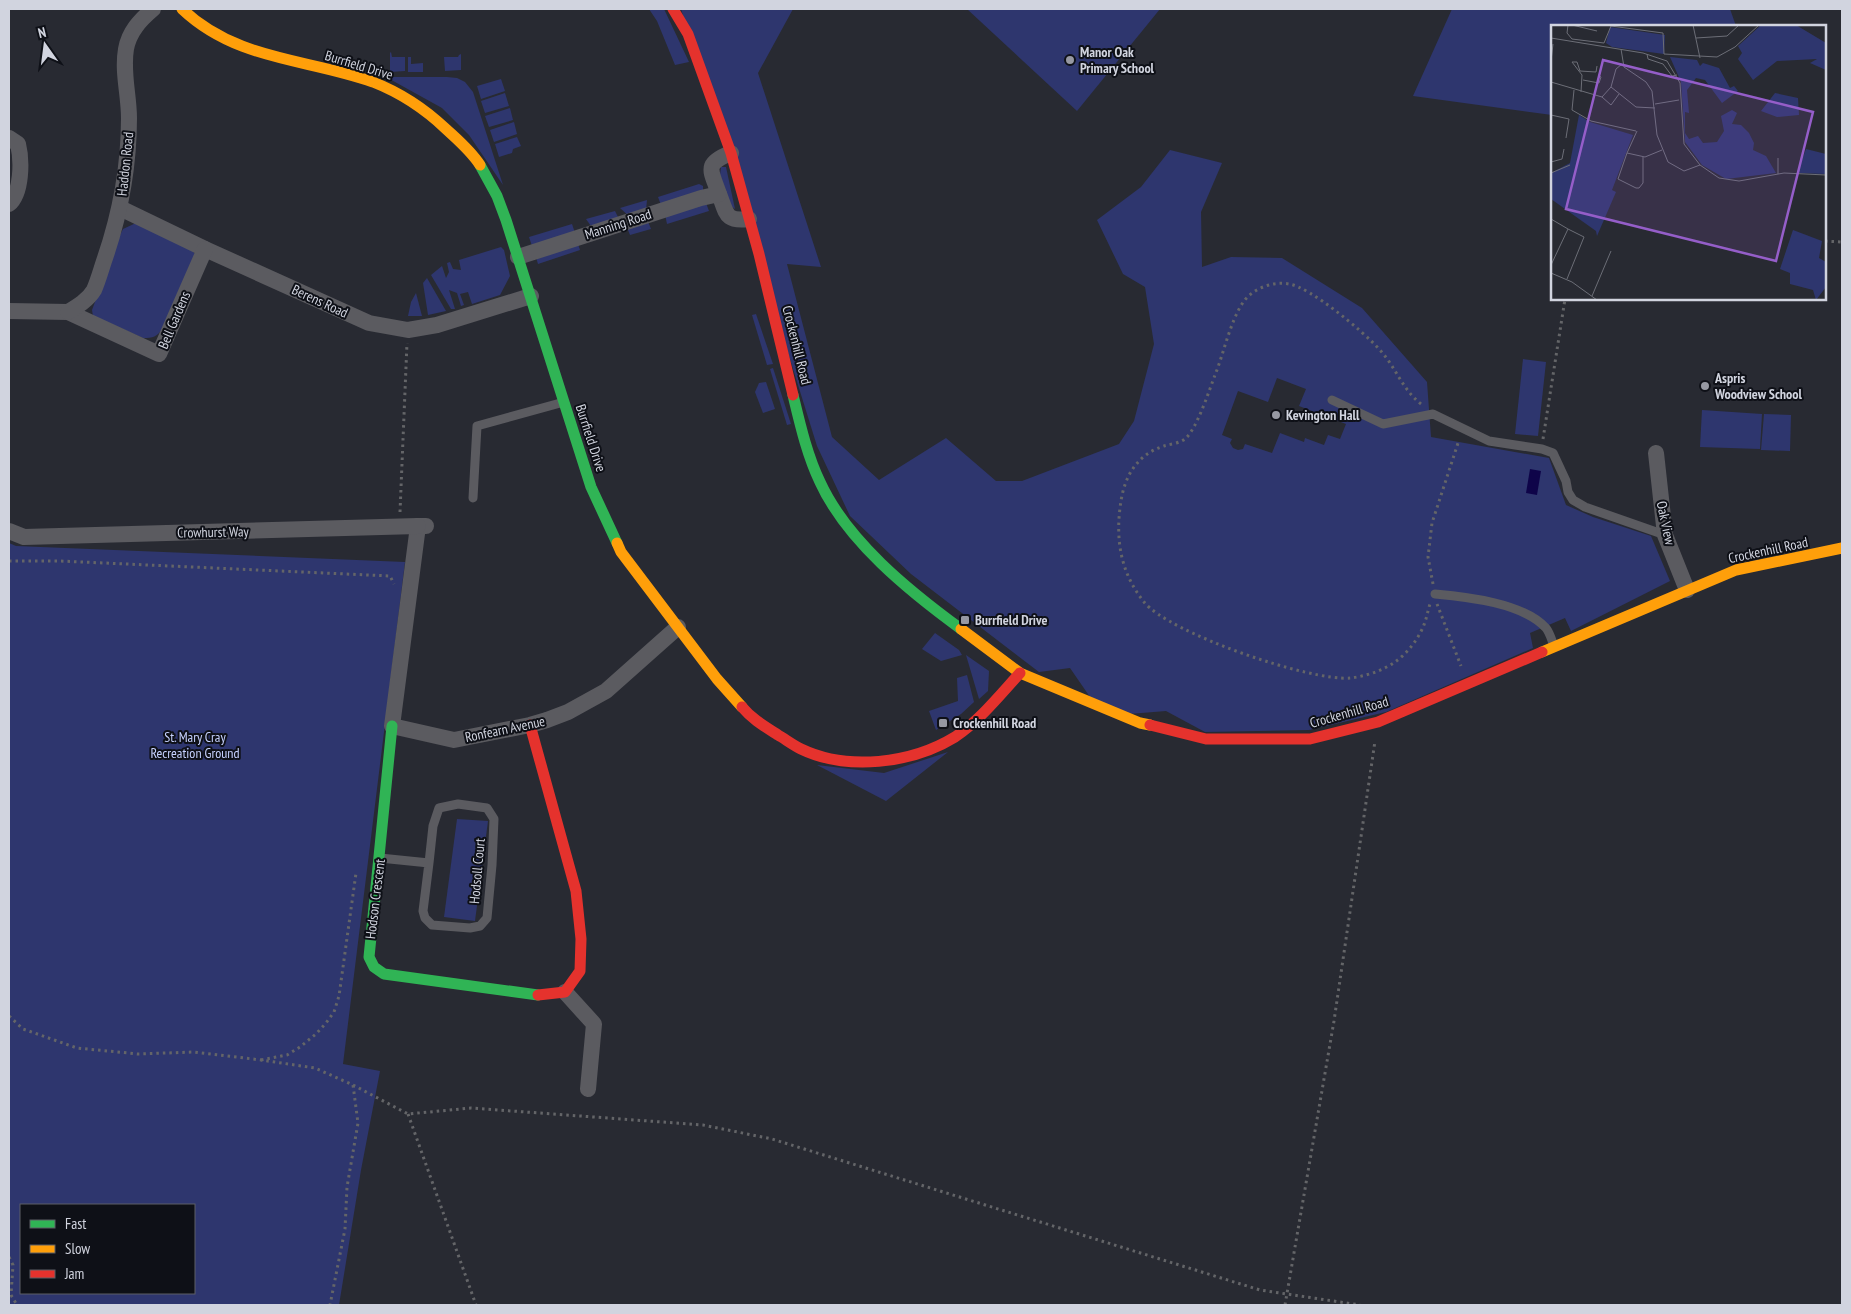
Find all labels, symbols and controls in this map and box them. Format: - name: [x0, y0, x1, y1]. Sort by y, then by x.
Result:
- north arrow: [20, 20, 70, 70]
- text: N: [36, 23, 48, 42]
- inset map: [1551, 25, 1826, 300]
- place label: Manor Oak Primary School: [1080, 43, 1155, 77]
- street label: Burrfield Drive: [323, 46, 395, 84]
- marker: Manor Oak Primary School: [1064, 54, 1076, 66]
- street label: Haddon Road: [113, 131, 137, 197]
- street label: Manning Road: [582, 205, 654, 243]
- street label: Berens Road: [289, 280, 351, 322]
- street label: Bell Gardens: [154, 288, 194, 352]
- street label: Crockenhill Road: [778, 304, 816, 386]
- place label: Aspris Woodview School: [1714, 369, 1803, 403]
- marker: Aspris Woodview School: [1699, 380, 1711, 392]
- street label: Burrfield Drive: [572, 402, 610, 474]
- place label: Kevington Hall: [1286, 406, 1360, 424]
- marker: Kevington Hall: [1270, 409, 1282, 421]
- street label: Oak View: [1653, 499, 1680, 547]
- street label: Crowhurst Way: [177, 522, 250, 542]
- street label: Crockenhill Road: [1727, 533, 1809, 567]
- place label: Burrfield Drive: [975, 611, 1047, 629]
- marker: Burrfield Drive: [959, 614, 971, 626]
- street label: Crockenhill Road: [1308, 692, 1390, 732]
- street label: Ronfearn Avenue: [463, 712, 547, 746]
- place label: Crockenhill Road: [953, 714, 1036, 732]
- marker: Crockenhill Road: [937, 717, 949, 729]
- park label: St. Mary Cray Recreation Ground: [150, 728, 240, 762]
- street label: Hodsoll Court: [465, 837, 489, 905]
- street label: Hodson Crescent: [361, 858, 389, 940]
- legend: [20, 1204, 195, 1294]
- text: Fast: [65, 1214, 86, 1233]
- text: Slow: [65, 1239, 90, 1258]
- text: Jam: [64, 1264, 84, 1283]

